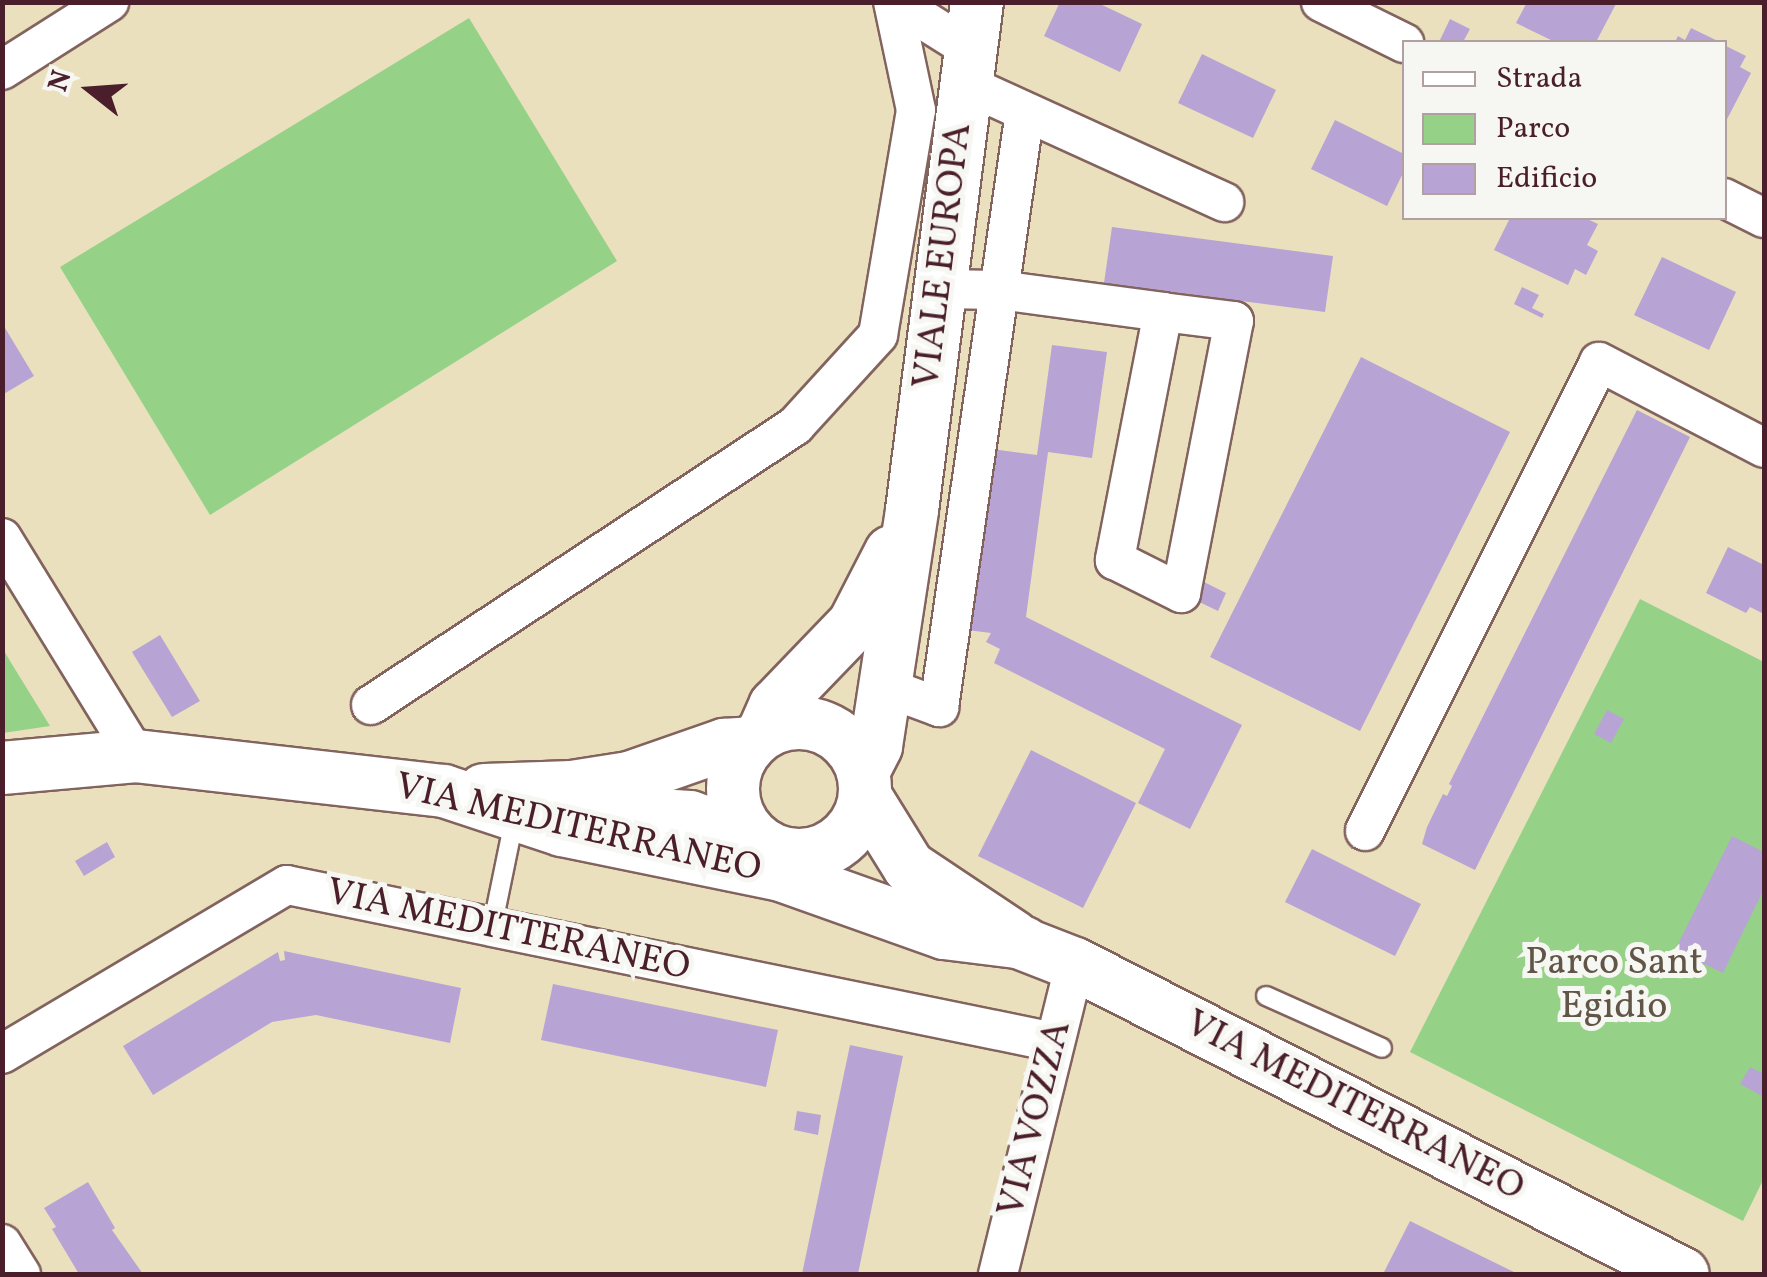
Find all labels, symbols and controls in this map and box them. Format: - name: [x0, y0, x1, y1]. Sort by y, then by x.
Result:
- north arrow: [40, 40, 140, 140]
- legend: [1402, 40, 1727, 220]
- text: Strada: [1496, 58, 1582, 100]
- text: N: [39, 66, 82, 97]
- text: Parco: [1496, 108, 1570, 150]
- street label: VIALE EUROPA: [905, 121, 983, 391]
- text: Edificio: [1496, 158, 1597, 200]
- street label: VIA MEDITERRANEO: [391, 765, 765, 893]
- street label: VIA MEDITTERANEO: [322, 870, 694, 992]
- park label: Parco Sant Egidio: [1525, 941, 1703, 1030]
- street label: VIA MEDITERRANEO: [1177, 1002, 1531, 1212]
- street label: VIA VOZZA: [989, 1016, 1083, 1222]

